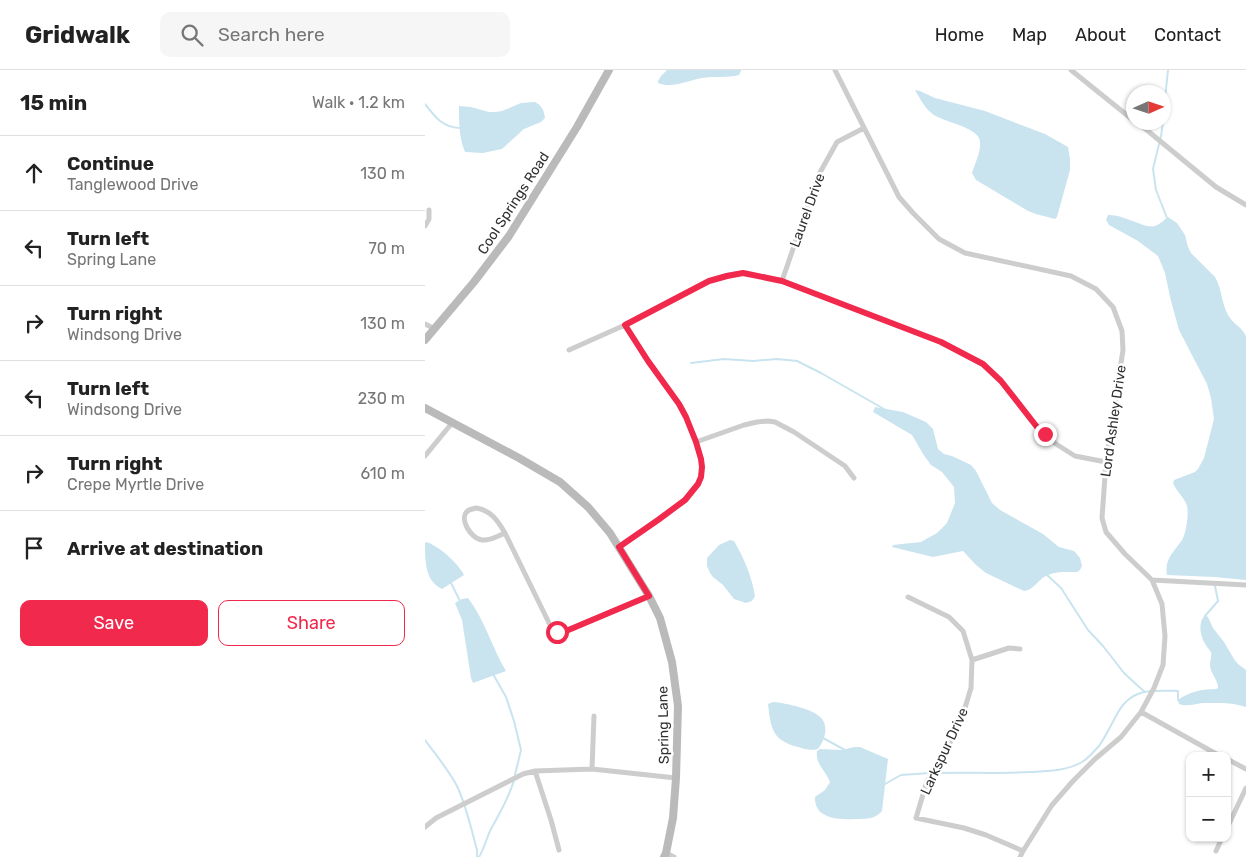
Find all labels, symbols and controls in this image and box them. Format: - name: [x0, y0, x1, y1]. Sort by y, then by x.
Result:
- search box: [160, 12, 510, 57]
- text: Gridwalk: [25, 21, 130, 49]
- icon: search: [178, 21, 206, 49]
- text: Search here: [218, 23, 325, 46]
- text: Home: [935, 24, 984, 46]
- text: Map: [1012, 24, 1047, 46]
- text: About: [1075, 24, 1126, 46]
- text: Contact: [1154, 24, 1221, 46]
- north arrow: [1126, 85, 1171, 130]
- text: 15 min: [20, 90, 87, 115]
- text: Walk · 1.2 km: [312, 93, 405, 112]
- street label: Cool Springs Road: [474, 149, 553, 258]
- text: Continue: [67, 152, 154, 175]
- icon: ahead: [20, 159, 48, 187]
- text: 130 m: [360, 164, 405, 183]
- street label: Laurel Drive: [786, 171, 829, 250]
- text: Tanglewood Drive: [67, 175, 198, 194]
- text: Turn left: [67, 227, 149, 250]
- icon: left: [20, 234, 48, 262]
- text: 70 m: [368, 239, 405, 258]
- text: Spring Lane: [67, 250, 156, 269]
- text: Turn right: [67, 302, 162, 325]
- icon: right: [20, 309, 48, 337]
- text: 130 m: [360, 314, 405, 333]
- text: Windsong Drive: [67, 325, 182, 344]
- street label: Lord Ashley Drive: [1097, 364, 1130, 478]
- text: Turn left: [67, 377, 149, 400]
- icon: left: [20, 384, 48, 412]
- text: 230 m: [358, 389, 405, 408]
- text: Windsong Drive: [67, 400, 182, 419]
- route end: [1034, 423, 1057, 446]
- text: Turn right: [67, 452, 162, 475]
- icon: right: [20, 459, 48, 487]
- text: 610 m: [361, 464, 405, 483]
- text: Crepe Myrtle Drive: [67, 475, 204, 494]
- icon: arrive: [20, 534, 48, 562]
- text: Arrive at destination: [67, 537, 263, 560]
- button: Save: [20, 600, 208, 646]
- button: Share: [218, 600, 405, 646]
- route start: [546, 621, 569, 644]
- street label: Spring Lane: [654, 686, 673, 764]
- street label: Larkspur Drive: [917, 705, 972, 797]
- map controls: [1186, 752, 1231, 842]
- button: +: [1186, 752, 1231, 797]
- button: −: [1186, 797, 1231, 842]

